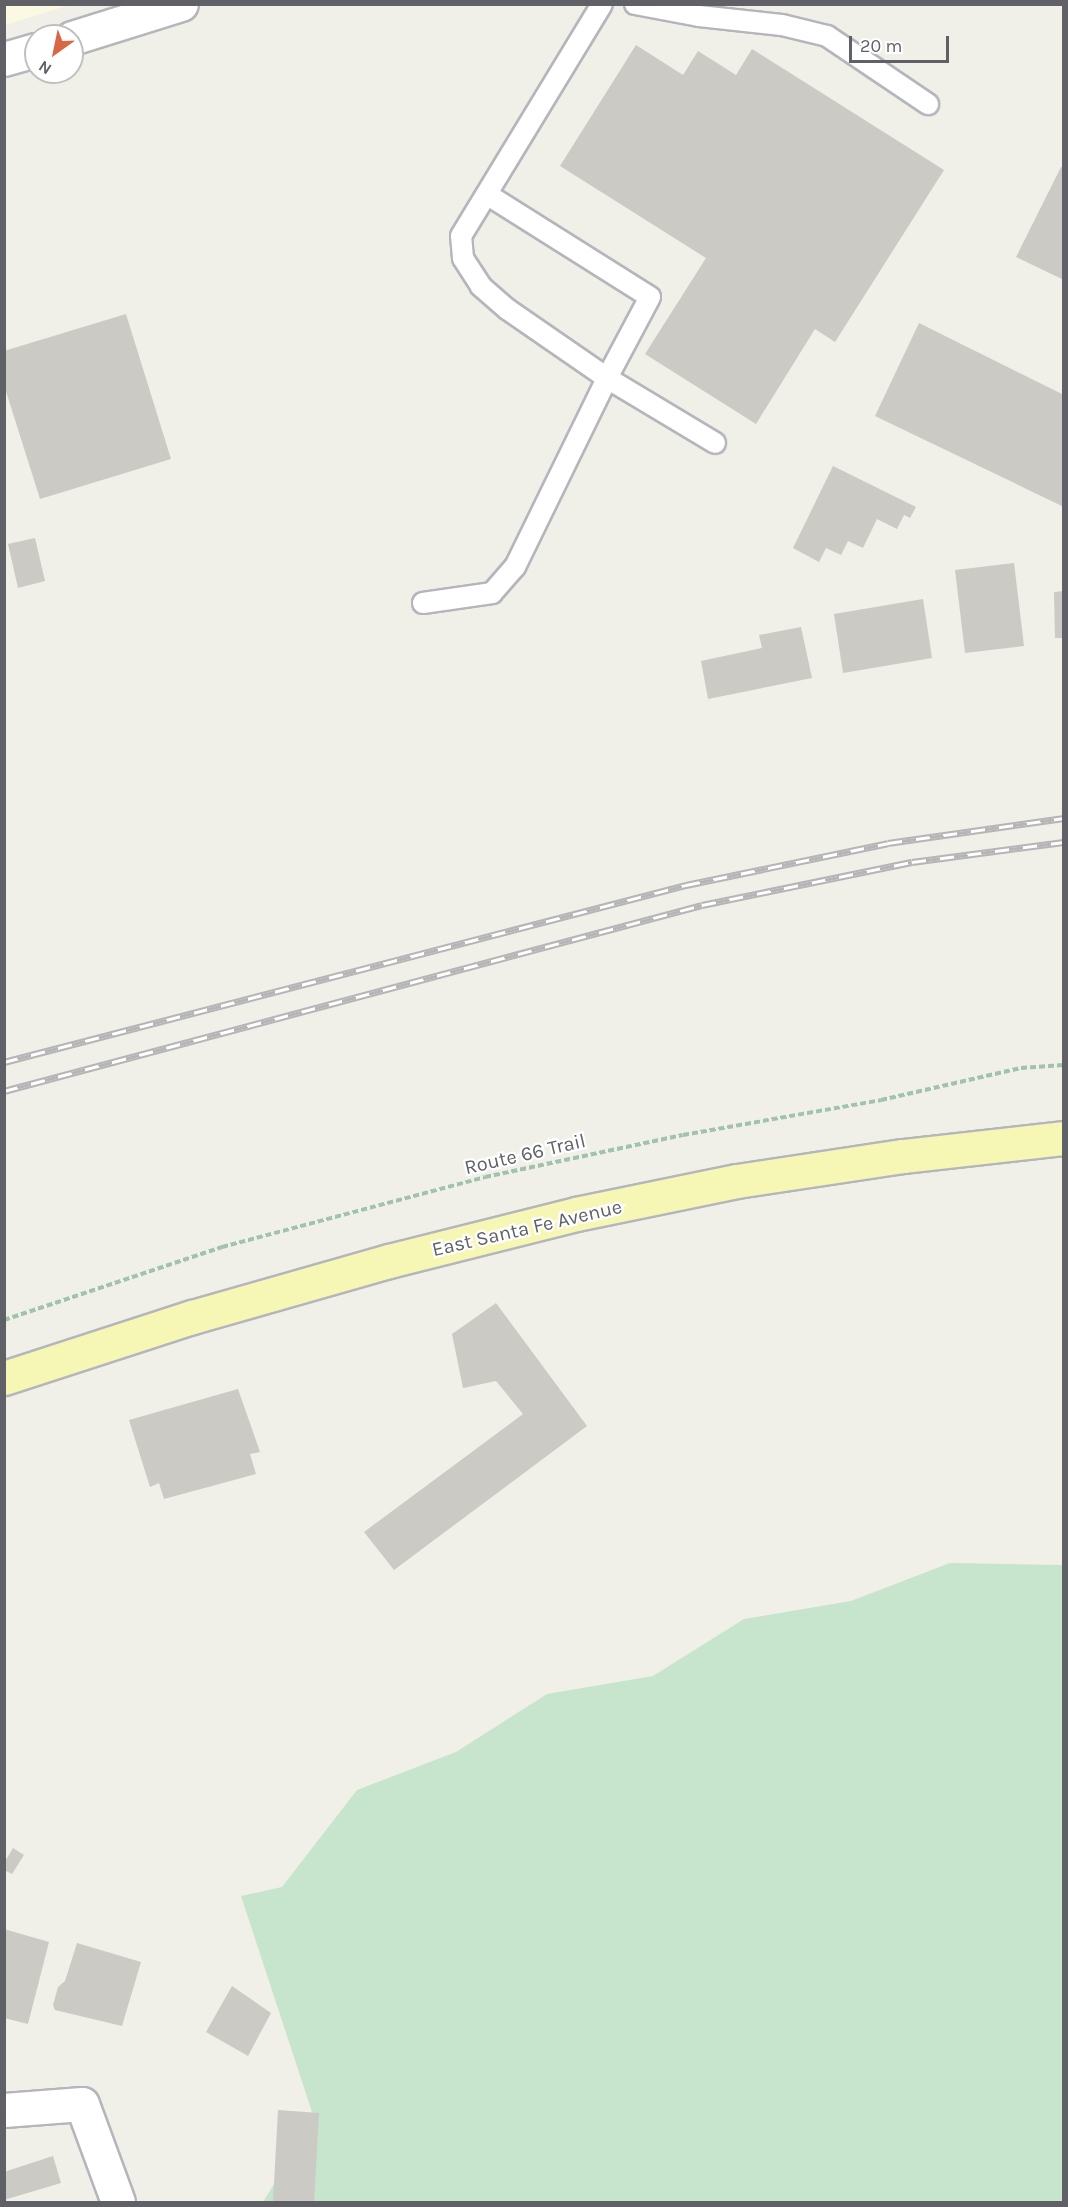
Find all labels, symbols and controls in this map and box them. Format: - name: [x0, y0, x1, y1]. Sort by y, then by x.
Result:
- north arrow: [24, 24, 84, 84]
- scale bar: [852, 24, 952, 62]
- text: 20 m: [860, 35, 902, 57]
- text: N: [35, 57, 55, 79]
- street label: Route 66 Trail: [462, 1128, 588, 1180]
- street label: East Santa Fe Avenue: [430, 1194, 624, 1262]

